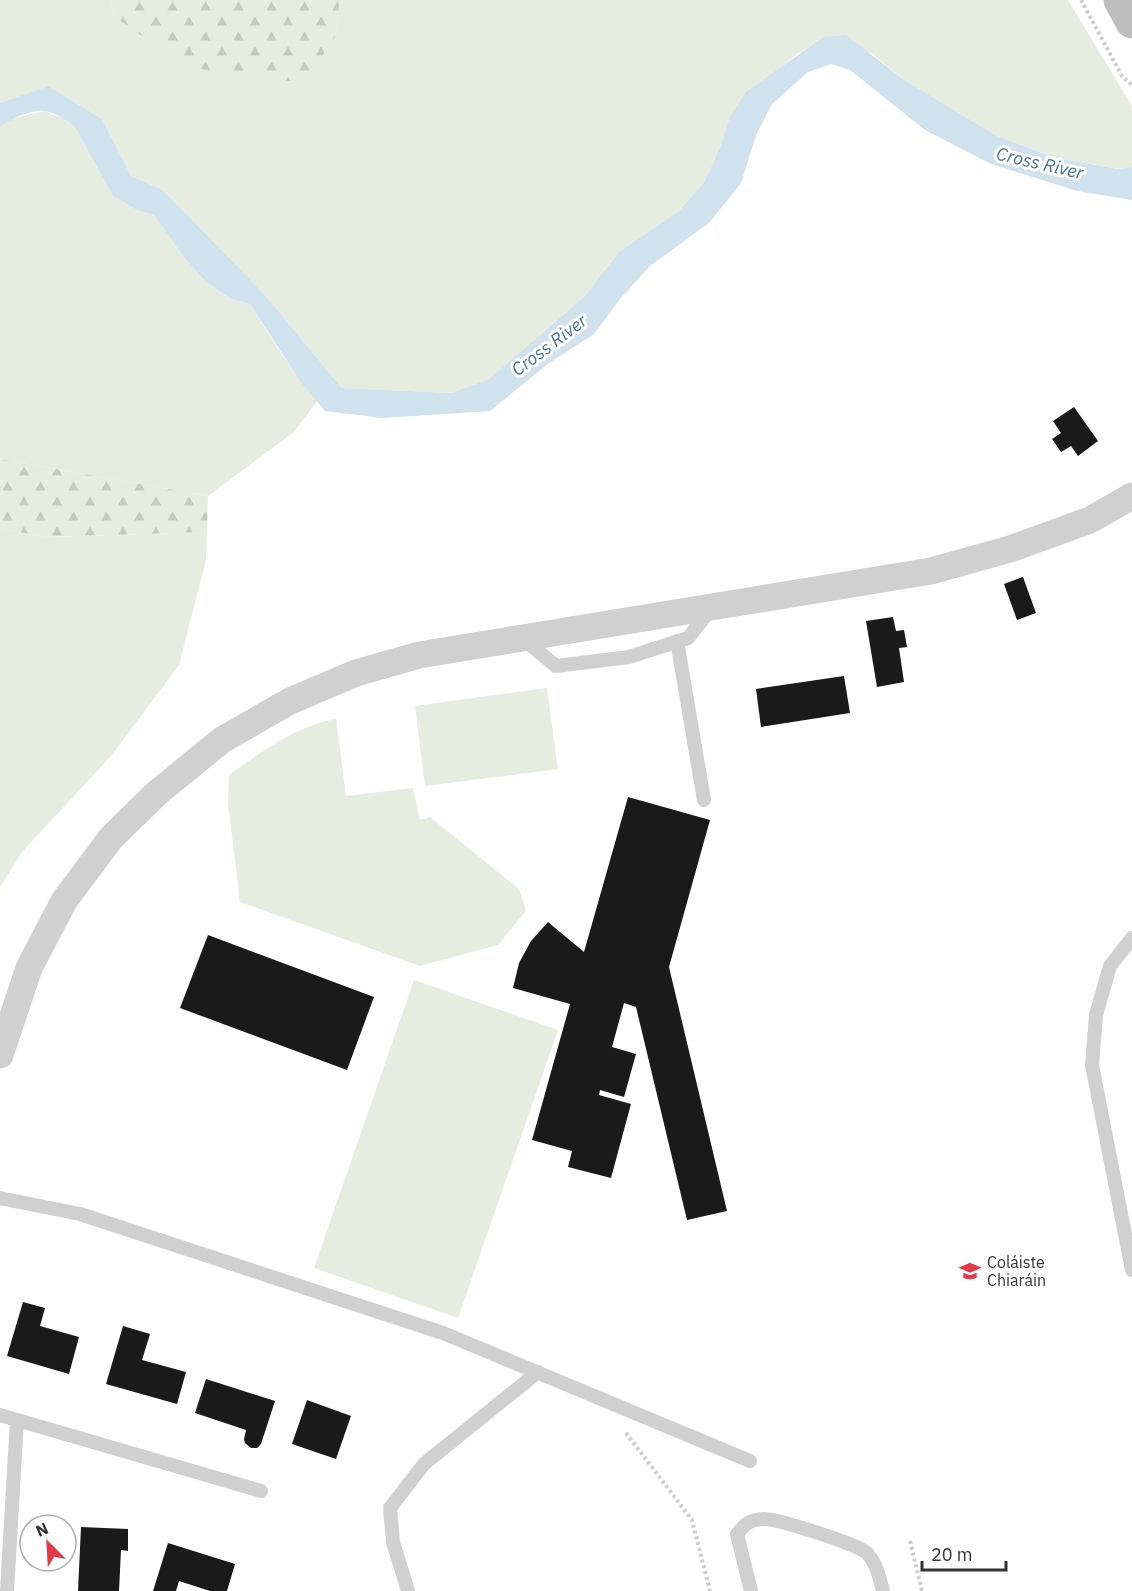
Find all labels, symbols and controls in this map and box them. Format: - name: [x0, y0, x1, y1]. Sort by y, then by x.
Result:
- water label: Cross River: [994, 142, 1086, 184]
- water label: Cross River: [507, 309, 592, 381]
- place label: Coláiste Chiaráin: [987, 1252, 1046, 1290]
- school or university icon: Coláiste Chiaráin: [958, 1259, 982, 1283]
- north arrow: [18, 1513, 78, 1573]
- text: N: [33, 1518, 51, 1541]
- scale bar: [922, 1534, 1006, 1572]
- text: 20 m: [931, 1543, 973, 1566]

